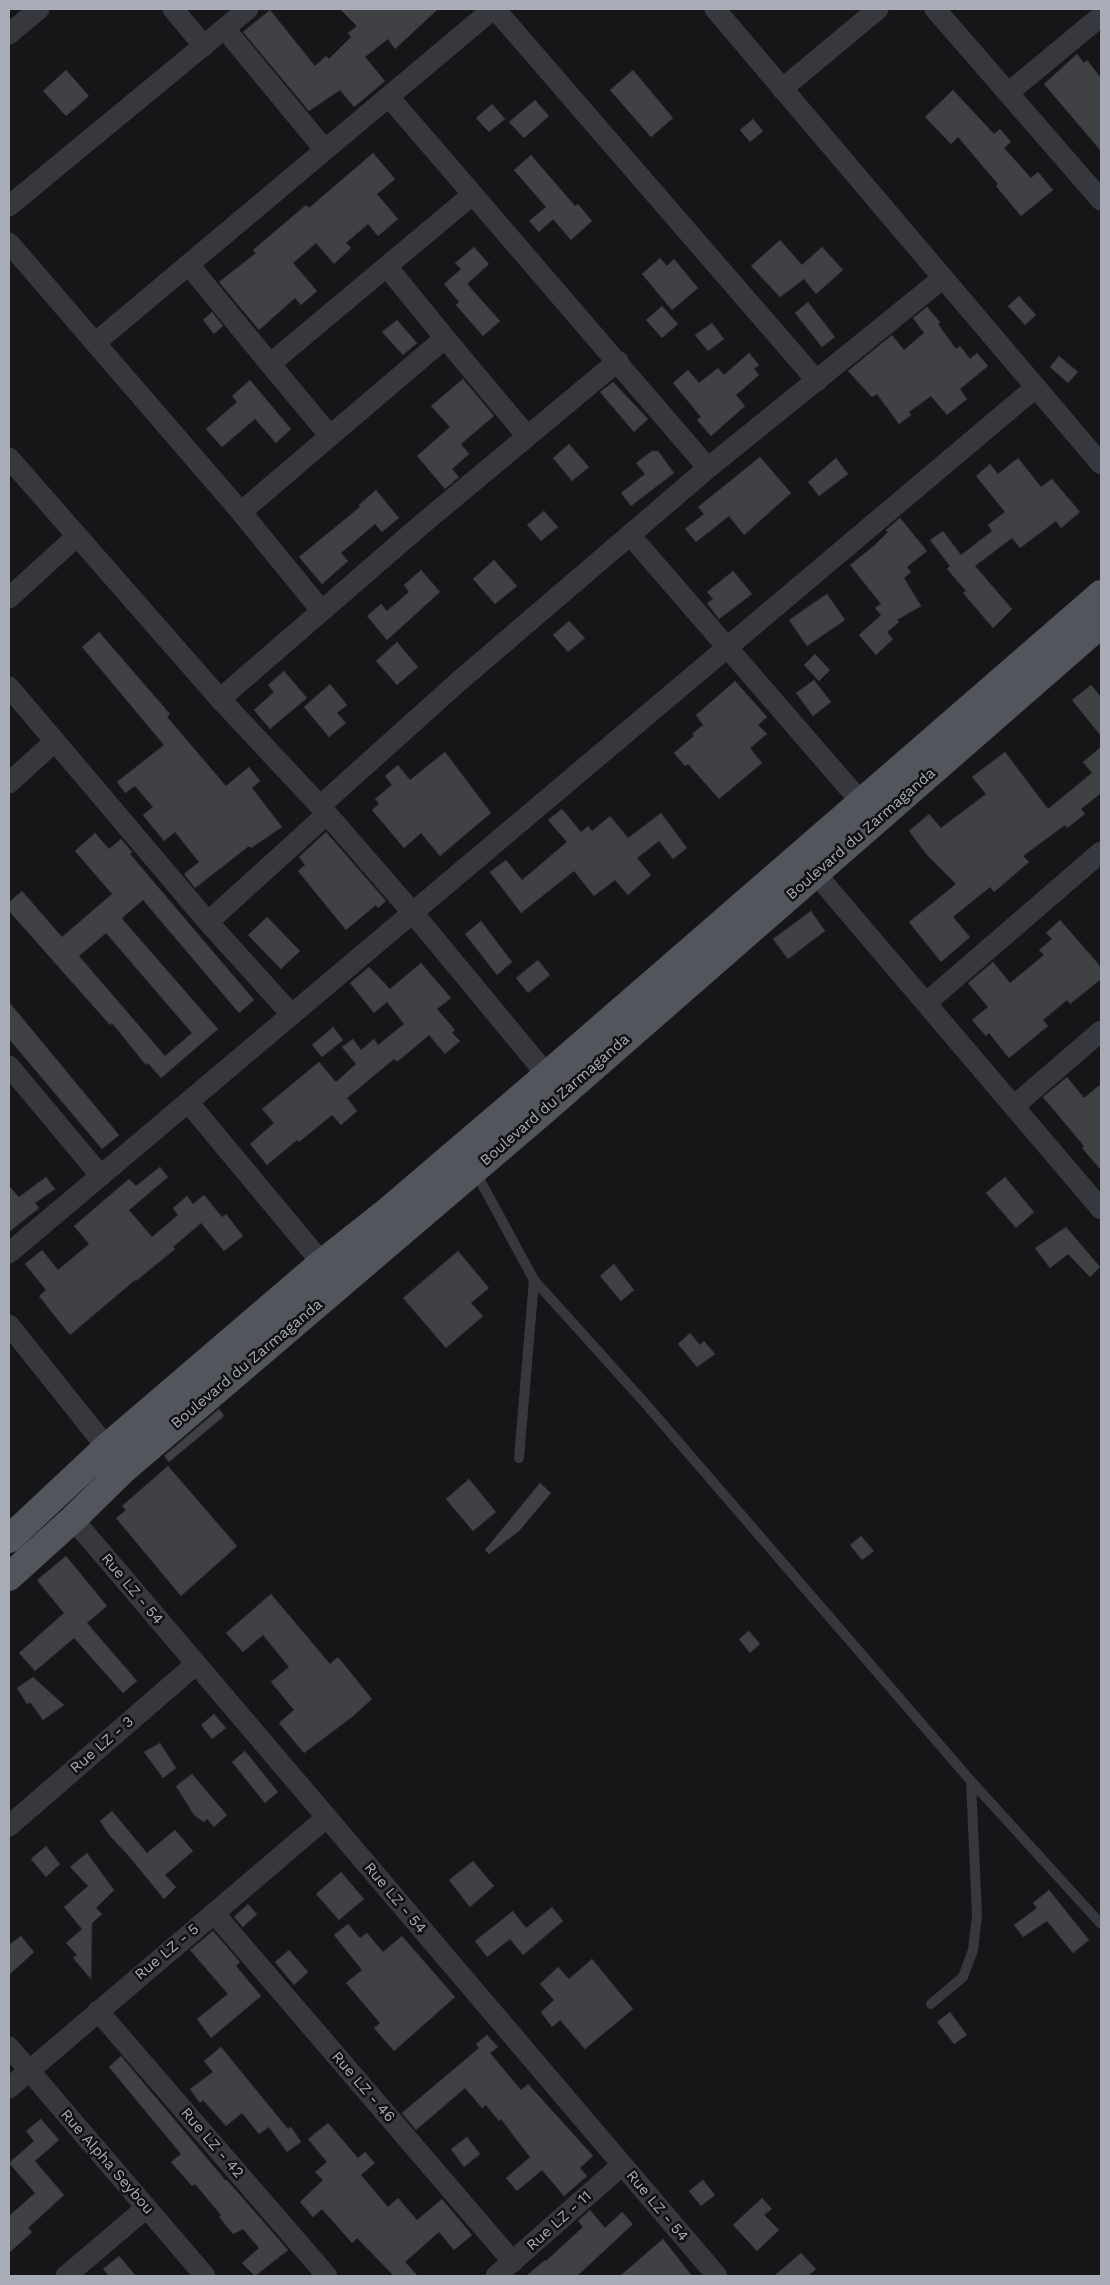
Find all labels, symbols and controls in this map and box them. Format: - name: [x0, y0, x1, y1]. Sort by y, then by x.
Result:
- street label: Boulevard du Zarmaganda: [783, 764, 939, 904]
- street label: Boulevard du Zarmaganda: [477, 1030, 633, 1170]
- street label: Boulevard du Zarmaganda: [168, 1295, 326, 1433]
- street label: Rue LZ - 54: [97, 1550, 167, 1628]
- street label: Rue LZ - 3: [67, 1713, 137, 1777]
- street label: Rue LZ - 54: [360, 1859, 430, 1937]
- street label: Rue LZ - 5: [131, 1920, 203, 1984]
- street label: Rue LZ - 46: [328, 2048, 398, 2126]
- street label: Rue LZ - 42: [177, 2104, 247, 2182]
- street label: Rue Alpha Seybou: [57, 2106, 157, 2218]
- street label: Rue LZ - 54: [622, 2167, 692, 2245]
- street label: Rue LZ - 11: [523, 2187, 595, 2255]

